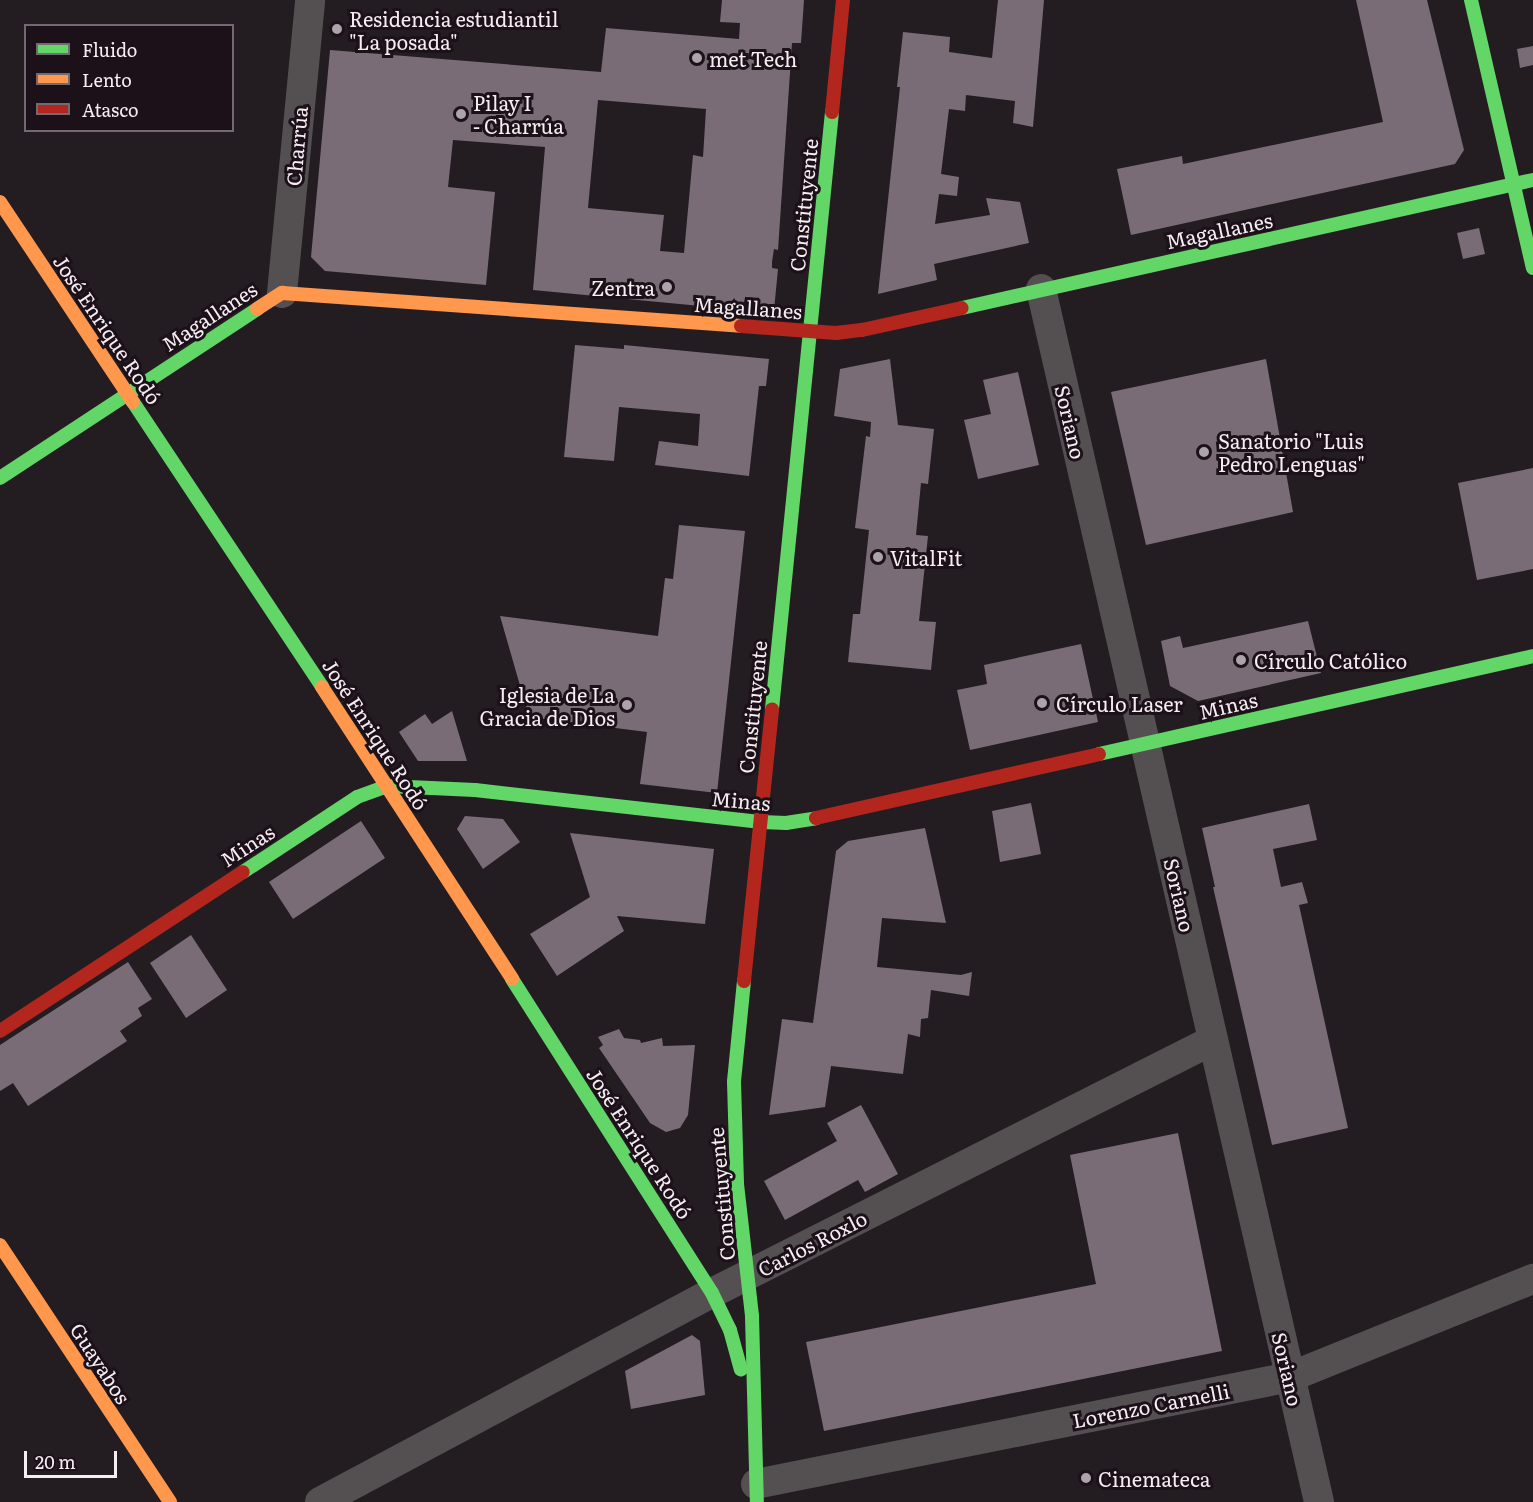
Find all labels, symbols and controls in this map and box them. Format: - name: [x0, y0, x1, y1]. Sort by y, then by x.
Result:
- place label: Residencia estudiantil "La posada": [349, 6, 558, 53]
- marker: Residencia estudiantil "La posada": [330, 22, 344, 36]
- legend: [24, 24, 234, 132]
- text: Fluido: [82, 36, 137, 63]
- place label: met Tech: [709, 46, 797, 70]
- marker: met Tech: [690, 51, 704, 65]
- text: Lento: [82, 66, 132, 93]
- place label: Pilay I - Charrúa: [473, 90, 564, 137]
- text: Atasco: [82, 96, 139, 123]
- street label: Charrúa: [281, 105, 311, 187]
- marker: Pilay I - Charrúa: [454, 107, 468, 121]
- street label: Constituyente: [784, 137, 822, 273]
- street label: Magallanes: [1163, 207, 1275, 253]
- street label: José Enrique Rodó: [49, 250, 167, 408]
- place label: Zentra: [591, 275, 655, 299]
- street label: Magallanes: [157, 276, 261, 356]
- marker: Zentra: [660, 280, 674, 294]
- street label: Magallanes: [693, 291, 803, 323]
- street label: Soriano: [1051, 383, 1091, 461]
- place label: Sanatorio "Luis Pedro Lenguas": [1218, 428, 1365, 475]
- marker: Sanatorio "Luis Pedro Lenguas": [1195, 443, 1213, 461]
- place label: VitalFit: [890, 545, 962, 569]
- marker: VitalFit: [871, 550, 885, 564]
- street label: Constituyente: [733, 639, 771, 775]
- place label: Círculo Católico: [1254, 648, 1407, 672]
- marker: Círculo Católico: [1232, 651, 1250, 669]
- street label: José Enrique Rodó: [318, 654, 434, 814]
- place label: Iglesia de La Gracia de Dios: [480, 682, 615, 729]
- street label: Minas: [1196, 687, 1260, 723]
- place label: Círculo Laser: [1056, 691, 1183, 715]
- marker: Círculo Laser: [1033, 694, 1051, 712]
- marker: Iglesia de La Gracia de Dios: [620, 698, 634, 712]
- street label: Minas: [710, 785, 772, 815]
- street label: Minas: [216, 819, 278, 871]
- street label: Soriano: [1160, 856, 1200, 934]
- street label: José Enrique Rodó: [582, 1063, 698, 1223]
- street label: Constituyente: [703, 1126, 739, 1262]
- street label: Carlos Roxlo: [753, 1205, 871, 1281]
- street label: Guayabos: [66, 1318, 136, 1408]
- street label: Soriano: [1268, 1330, 1308, 1408]
- street label: Lorenzo Carnelli: [1070, 1378, 1232, 1432]
- scale bar: [27, 1439, 120, 1477]
- text: 20 m: [35, 1448, 76, 1475]
- place label: Cinemateca: [1098, 1466, 1211, 1490]
- marker: Cinemateca: [1079, 1471, 1093, 1485]

